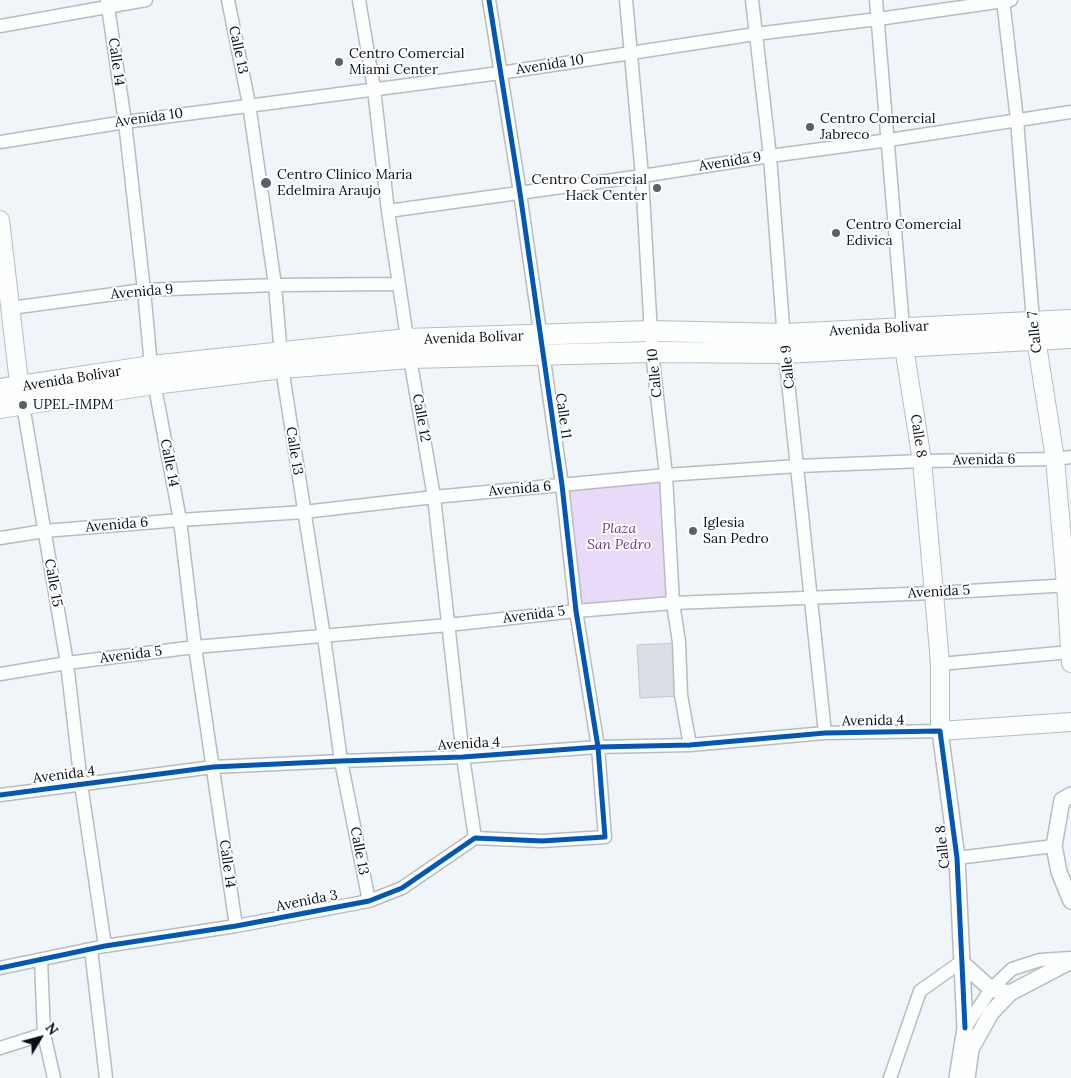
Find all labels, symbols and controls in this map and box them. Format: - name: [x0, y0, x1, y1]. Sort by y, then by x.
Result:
- street label: Calle 13: [225, 24, 251, 76]
- street label: Calle 14: [104, 37, 128, 87]
- place label: Centro Comercial Miami Center: [349, 46, 464, 78]
- street label: Avenida 10: [515, 51, 585, 79]
- marker: Centro Comercial Miami Center: [333, 56, 345, 68]
- street label: Avenida 10: [114, 105, 184, 131]
- place label: Centro Comercial Jabreco: [820, 111, 935, 144]
- marker: Centro Comercial Jabreco: [804, 121, 816, 133]
- street label: Avenida 9: [698, 149, 762, 175]
- place label: Centro Clinico Maria Edelmira Araujo: [277, 167, 413, 200]
- place label: Centro Comercial Hack Center: [532, 172, 647, 204]
- marker: Centro Clinico Maria Edelmira Araujo: [259, 176, 273, 190]
- marker: Centro Comercial Hack Center: [651, 182, 663, 194]
- place label: Centro Comercial Edivica: [846, 217, 961, 250]
- marker: Centro Comercial Edivica: [830, 227, 842, 239]
- street label: Avenida 9: [110, 281, 174, 303]
- street label: Calle 7: [1024, 310, 1046, 354]
- street label: Avenida Bolívar: [829, 318, 929, 340]
- street label: Avenida Bolívar: [424, 328, 524, 348]
- street label: Calle 9: [778, 344, 798, 390]
- street label: Calle 10: [644, 347, 666, 399]
- street label: Avenida Bolívar: [21, 363, 123, 395]
- street label: Calle 11: [551, 392, 575, 440]
- street label: Calle 12: [409, 393, 433, 443]
- place label: UPEL-IMPM: [33, 397, 114, 413]
- marker: UPEL-IMPM: [17, 399, 29, 411]
- street label: Calle 8: [906, 413, 930, 459]
- street label: Calle 13: [282, 426, 306, 476]
- street label: Calle 14: [156, 438, 182, 488]
- street label: Avenida 6: [952, 451, 1016, 469]
- street label: Avenida 6: [488, 478, 552, 500]
- street label: Avenida 6: [85, 514, 149, 536]
- place label: Iglesia San Pedro: [703, 515, 769, 548]
- park label: Plaza San Pedro: [587, 521, 651, 554]
- marker: Iglesia San Pedro: [687, 525, 699, 537]
- street label: Calle 15: [41, 558, 65, 608]
- street label: Avenida 5: [907, 582, 971, 602]
- street label: Avenida 5: [502, 603, 566, 627]
- street label: Avenida 5: [99, 643, 163, 667]
- street label: Avenida 4: [842, 712, 904, 730]
- street label: Avenida 4: [437, 734, 501, 754]
- street label: Avenida 4: [32, 763, 96, 787]
- street label: Calle 8: [932, 824, 954, 870]
- street label: Calle 13: [346, 825, 372, 877]
- street label: Calle 14: [215, 839, 239, 889]
- street label: Avenida 3: [275, 887, 339, 915]
- north arrow: [15, 1013, 65, 1063]
- text: N: [42, 1019, 62, 1039]

